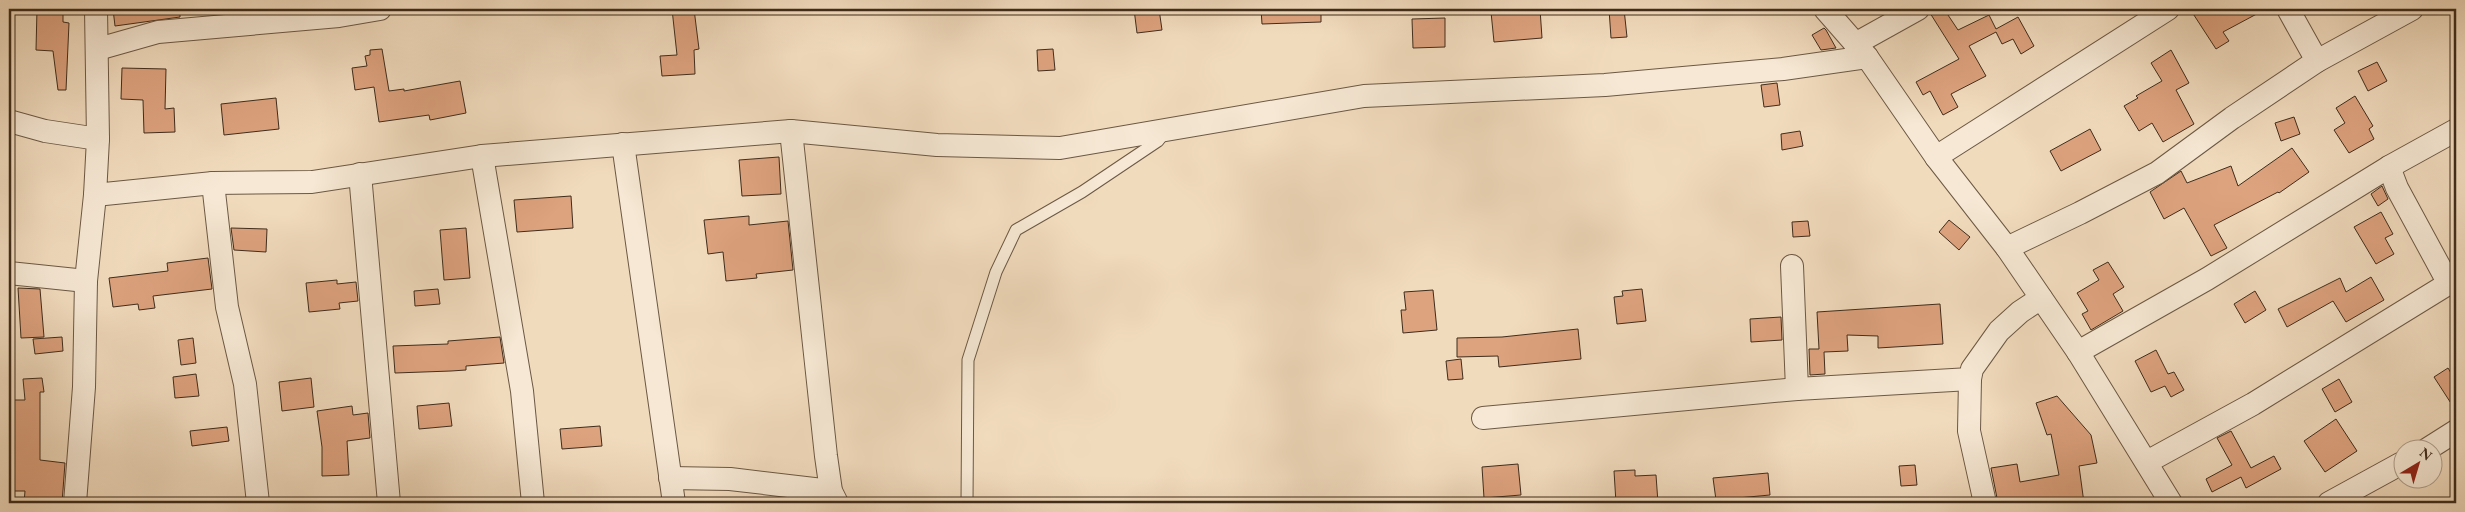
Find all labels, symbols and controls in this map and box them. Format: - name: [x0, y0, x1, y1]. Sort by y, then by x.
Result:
- north arrow: [2392, 440, 2442, 490]
- text: N: [2416, 443, 2437, 465]

